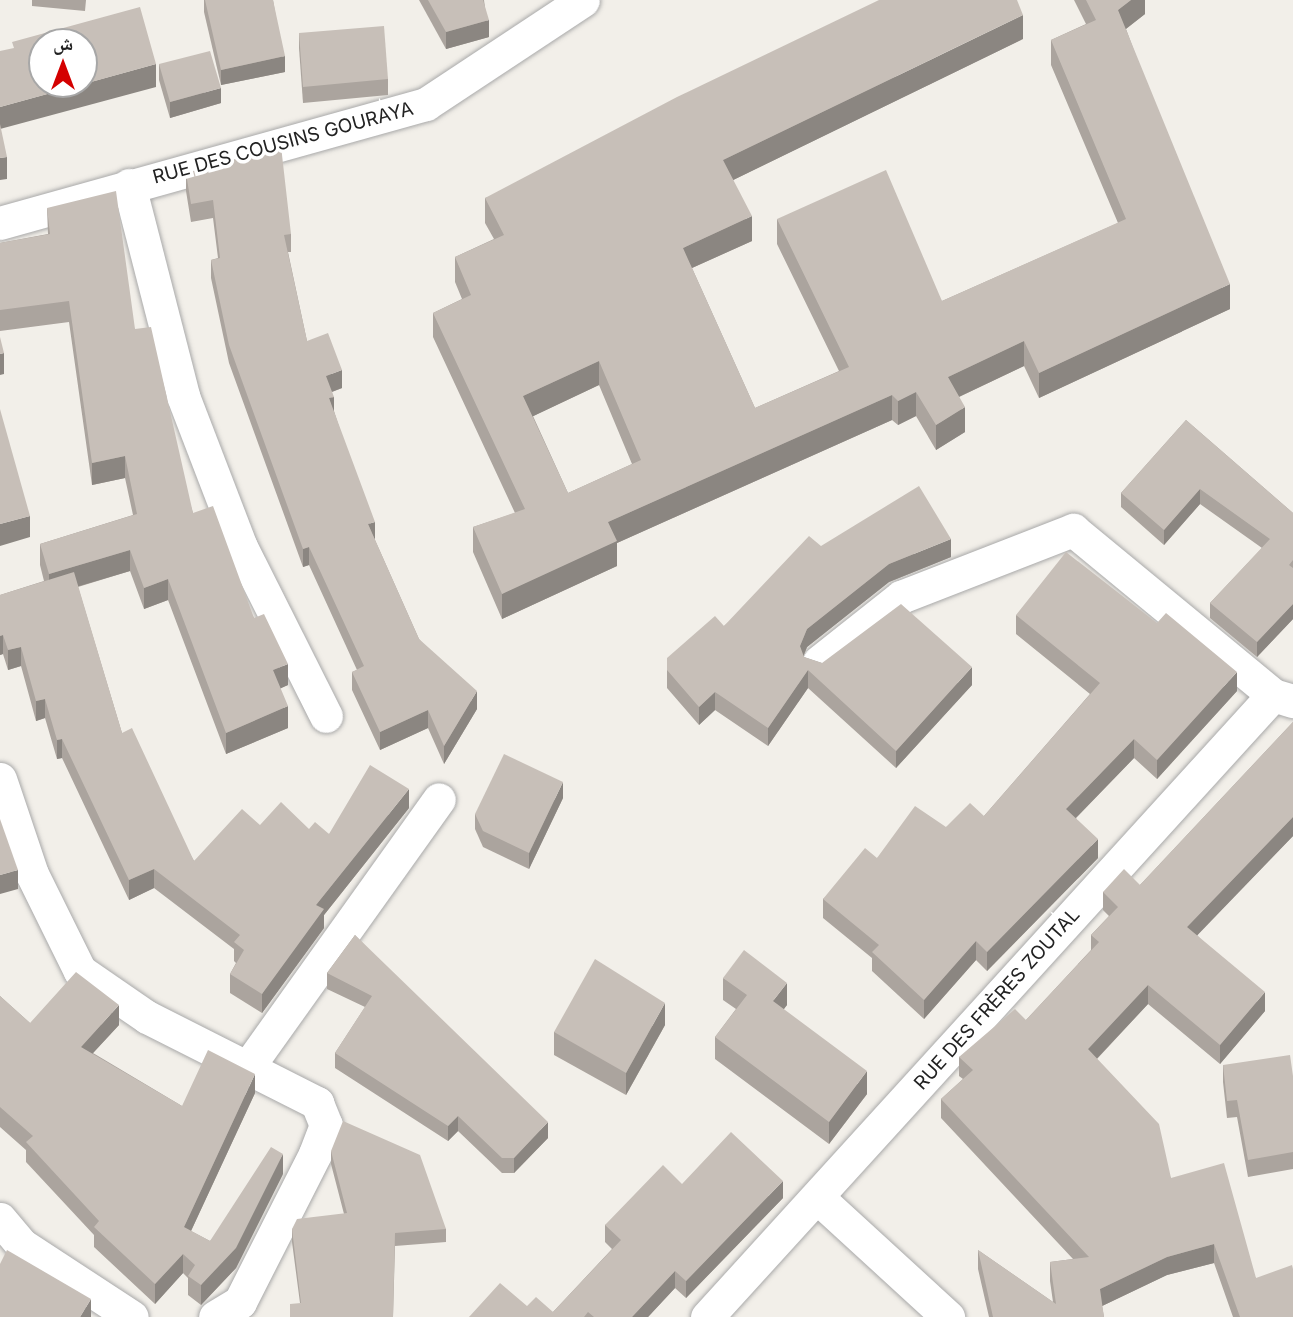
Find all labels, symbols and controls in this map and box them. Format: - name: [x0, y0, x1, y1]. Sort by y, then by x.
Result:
- north arrow: [28, 28, 98, 98]
- text: ش: [53, 32, 73, 55]
- street label: RUE DES COUSINS GOURAYA: [150, 97, 416, 189]
- street label: RUE DES FRÈRES ZOUTAL: [909, 904, 1085, 1094]

